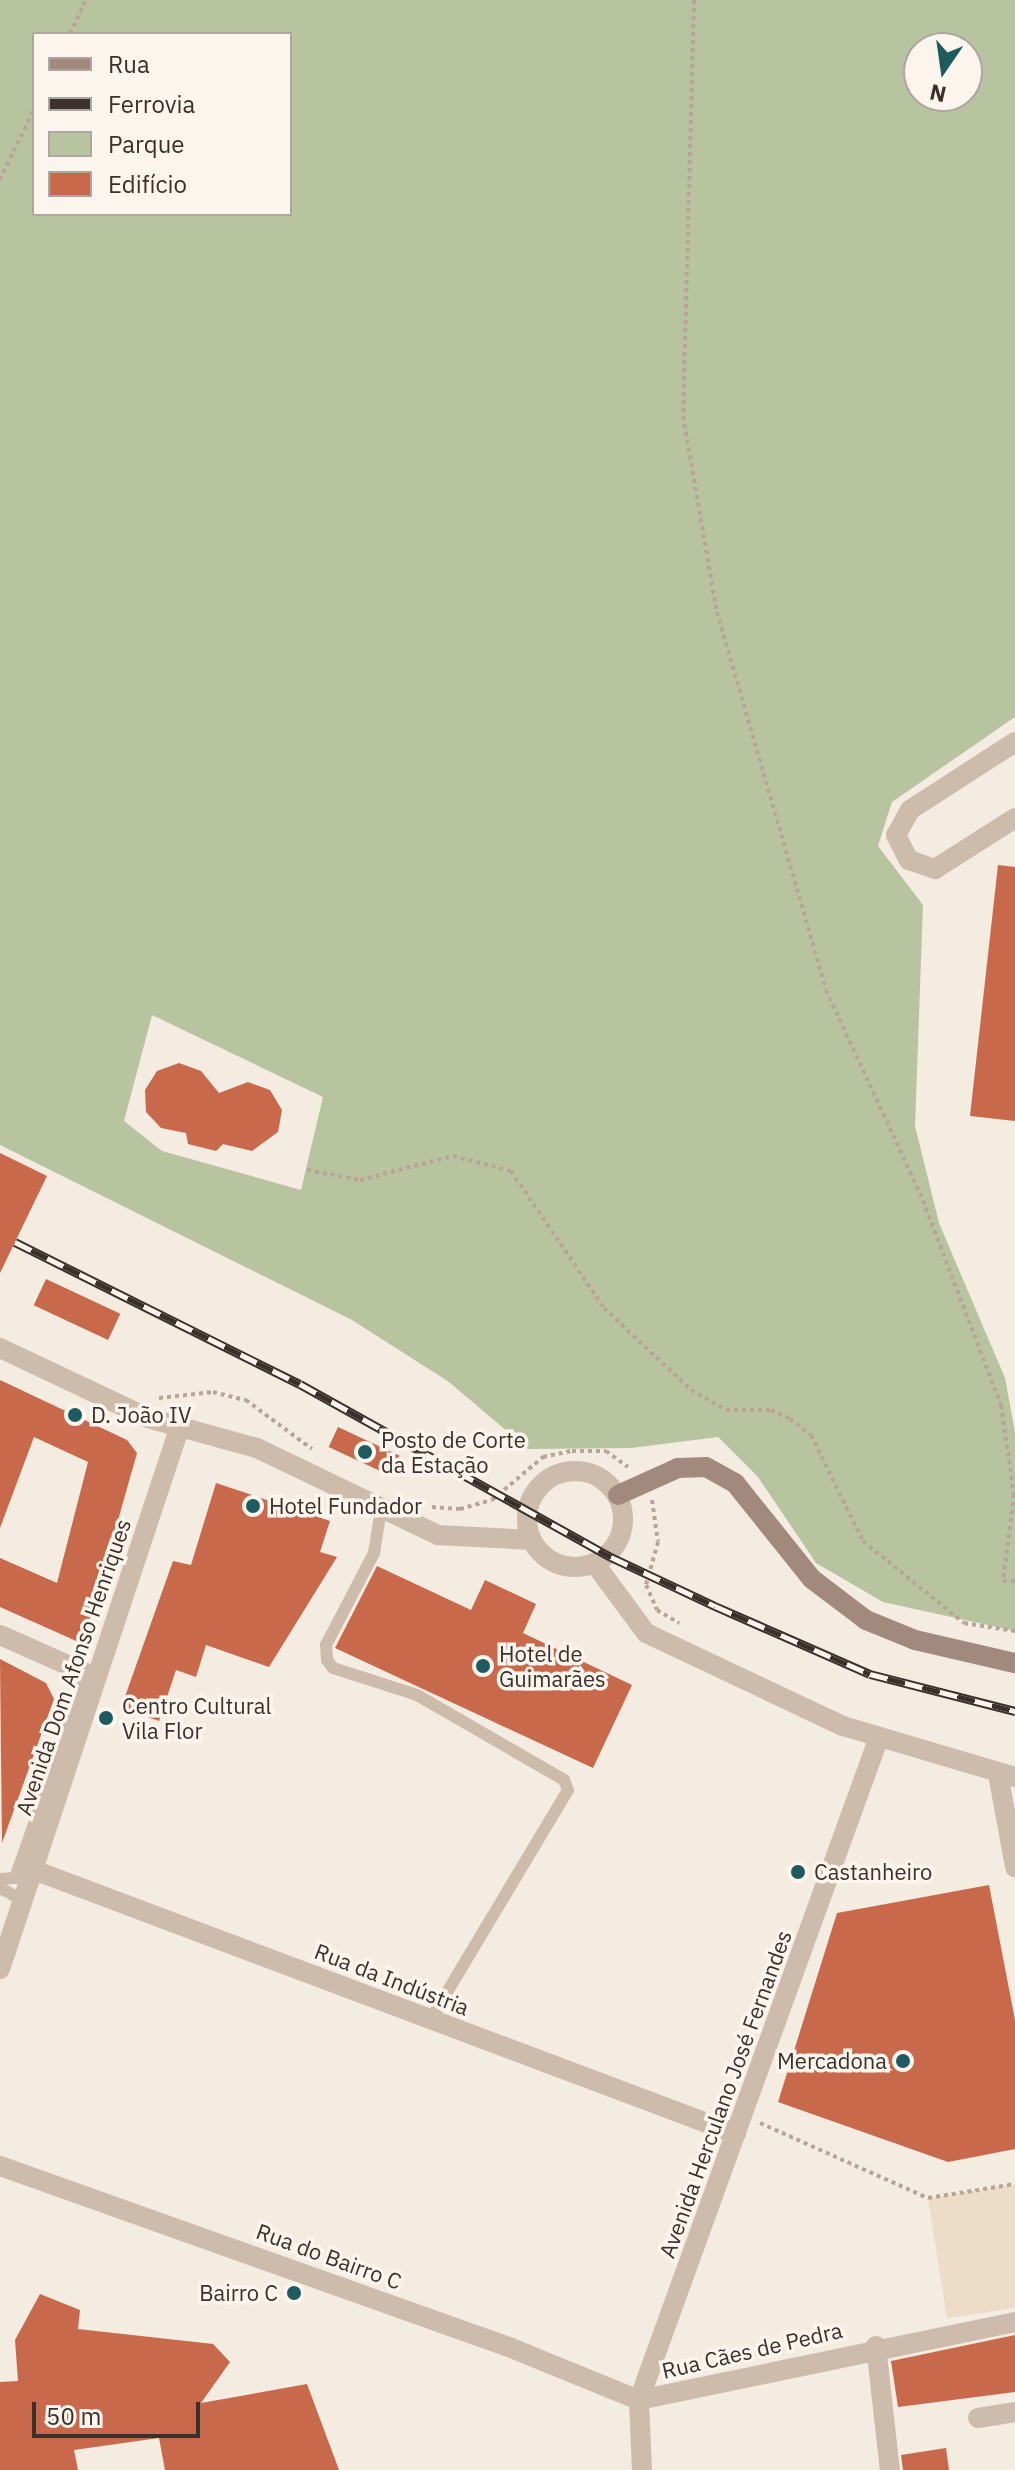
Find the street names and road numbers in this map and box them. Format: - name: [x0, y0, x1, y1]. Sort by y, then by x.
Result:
- street label: Avenida Dom Afonso Henriques: [10, 1515, 136, 1819]
- street label: Avenida Herculano José Fernandes: [653, 1927, 797, 2261]
- street label: Rua da Indústria: [311, 1937, 473, 2021]
- street label: Rua do Bairro C: [253, 2217, 405, 2295]
- street label: Rua Cães de Pedra: [659, 2316, 845, 2384]

